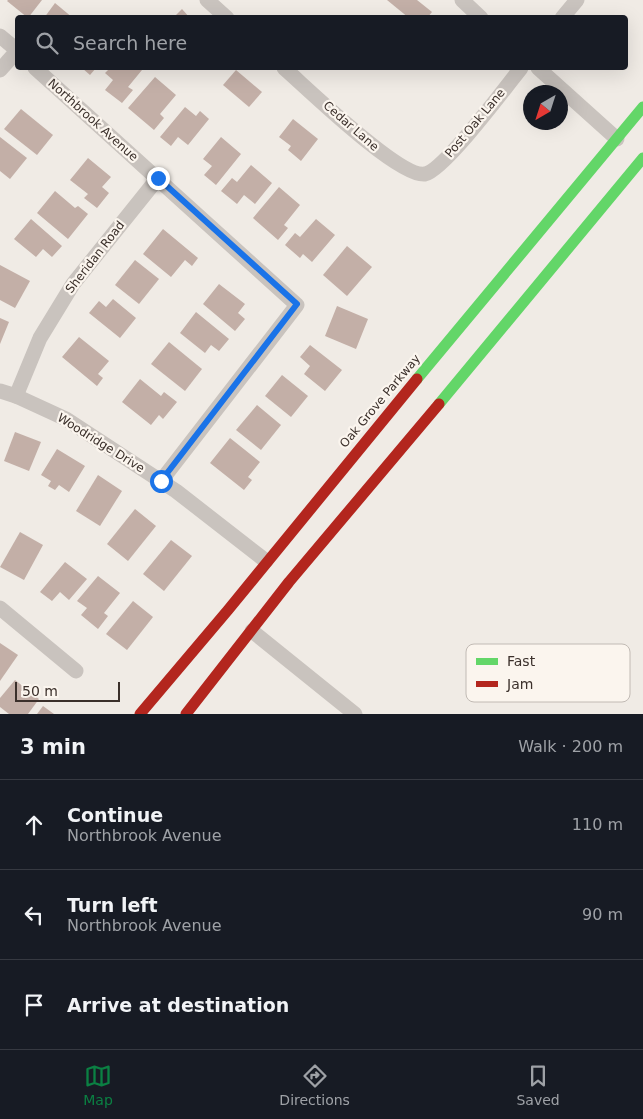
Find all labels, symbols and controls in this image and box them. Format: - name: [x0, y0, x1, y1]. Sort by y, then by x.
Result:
- search box: [15, 15, 628, 70]
- icon: search: [33, 29, 61, 57]
- text: Search here: [73, 32, 187, 54]
- street label: Northbrook Avenue: [45, 76, 141, 164]
- north arrow: [523, 85, 568, 130]
- street label: Post Oak Lane: [442, 86, 508, 160]
- street label: Cedar Lane: [321, 98, 381, 154]
- route end: [147, 167, 170, 190]
- street label: Sheridan Road: [63, 218, 127, 296]
- street label: Oak Grove Parkway: [337, 352, 423, 450]
- street label: Woodridge Drive: [55, 411, 147, 475]
- route start: [150, 470, 173, 493]
- legend: [466, 644, 630, 702]
- text: Fast: [507, 653, 536, 669]
- text: Jam: [506, 676, 533, 692]
- scale bar: [15, 679, 120, 702]
- text: 50 m: [22, 683, 58, 699]
- text: 3 min: [20, 735, 86, 759]
- text: Walk · 200 m: [518, 737, 623, 756]
- text: Continue: [67, 804, 163, 826]
- icon: ahead: [20, 811, 48, 839]
- text: 110 m: [572, 815, 623, 834]
- text: Northbrook Avenue: [67, 826, 222, 845]
- text: Turn left: [67, 894, 158, 916]
- icon: left: [20, 901, 48, 929]
- text: 90 m: [582, 905, 623, 924]
- text: Northbrook Avenue: [67, 916, 222, 935]
- icon: arrive: [20, 991, 48, 1019]
- text: Arrive at destination: [67, 994, 289, 1016]
- tab: Map: [83, 1062, 113, 1108]
- tab: Directions: [279, 1062, 350, 1108]
- tab: Saved: [516, 1062, 560, 1108]

